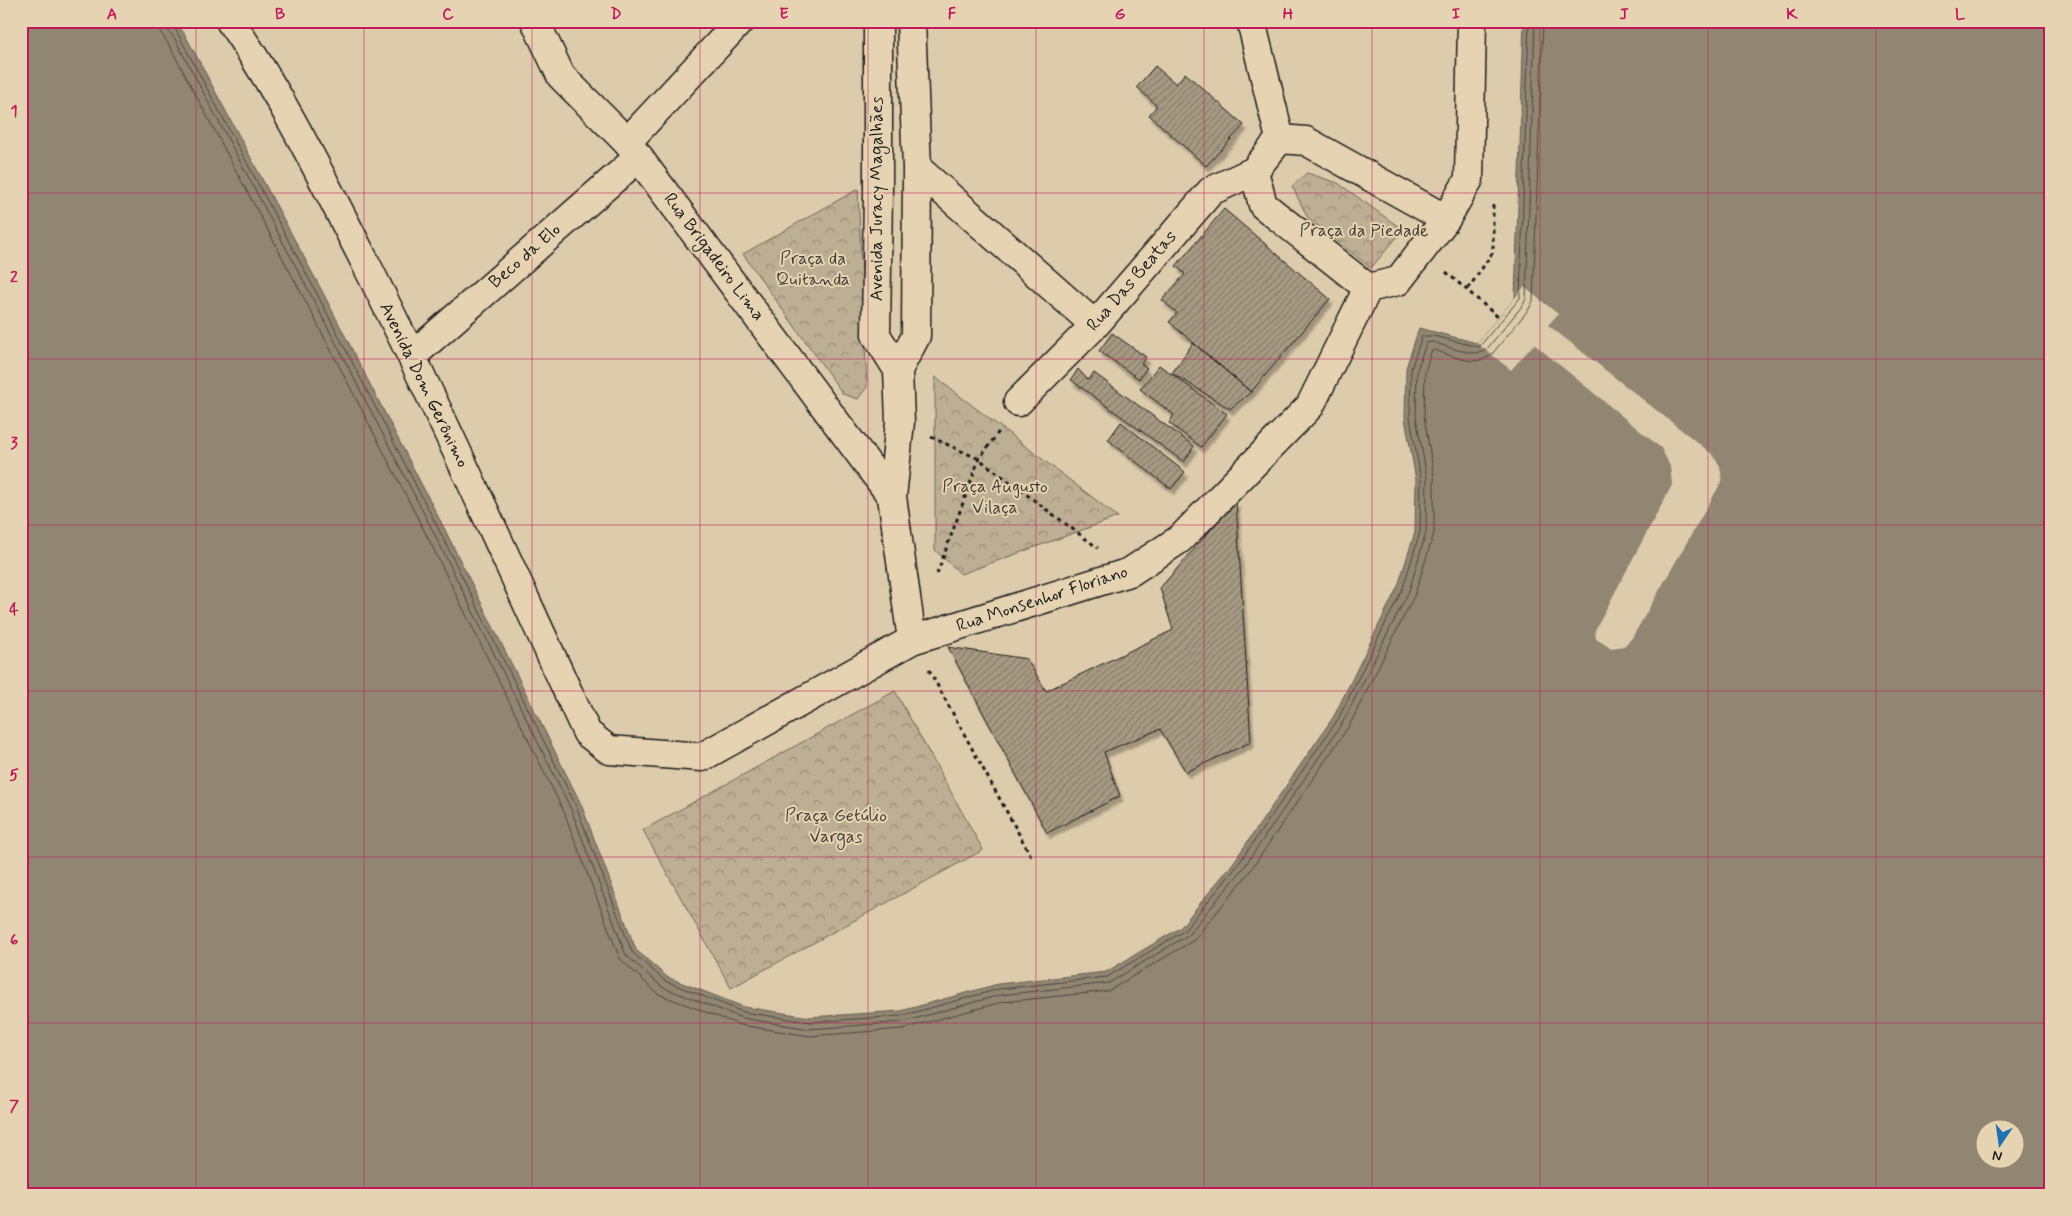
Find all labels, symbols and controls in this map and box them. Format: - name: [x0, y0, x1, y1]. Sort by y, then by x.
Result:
- text: A: [107, 4, 117, 25]
- text: B: [275, 4, 285, 25]
- text: C: [442, 4, 454, 25]
- text: D: [610, 4, 622, 25]
- text: E: [779, 4, 789, 25]
- text: F: [948, 4, 957, 25]
- text: G: [1115, 4, 1126, 25]
- text: H: [1283, 4, 1294, 25]
- text: I: [1452, 4, 1461, 25]
- text: J: [1619, 4, 1629, 25]
- text: K: [1786, 4, 1798, 25]
- text: L: [1955, 4, 1966, 25]
- street label: Avenida Juracy Magalhães: [865, 97, 890, 301]
- text: 1: [10, 101, 18, 122]
- street label: Rua Brigadeiro Lima: [657, 188, 770, 327]
- street label: Beco da Elo: [484, 218, 566, 294]
- park label: Praça da Piedade: [1299, 219, 1429, 243]
- street label: Rua Das Beatas: [1082, 225, 1182, 337]
- park label: Praça da Quitanda: [776, 247, 850, 292]
- text: 2: [10, 267, 18, 288]
- street label: Avenida Dom Gerônimo: [374, 298, 474, 472]
- text: 3: [10, 433, 18, 454]
- park label: Praça Augusto Vilaça: [942, 475, 1048, 520]
- street label: Rua Monsenhor Floriano: [953, 560, 1131, 638]
- text: 4: [9, 599, 19, 620]
- text: 5: [9, 765, 19, 786]
- park label: Praça Getúlio Vargas: [785, 804, 887, 850]
- text: 6: [10, 930, 18, 951]
- text: 7: [9, 1096, 19, 1117]
- north arrow: [1974, 1118, 2024, 1168]
- text: N: [1991, 1146, 2004, 1166]

